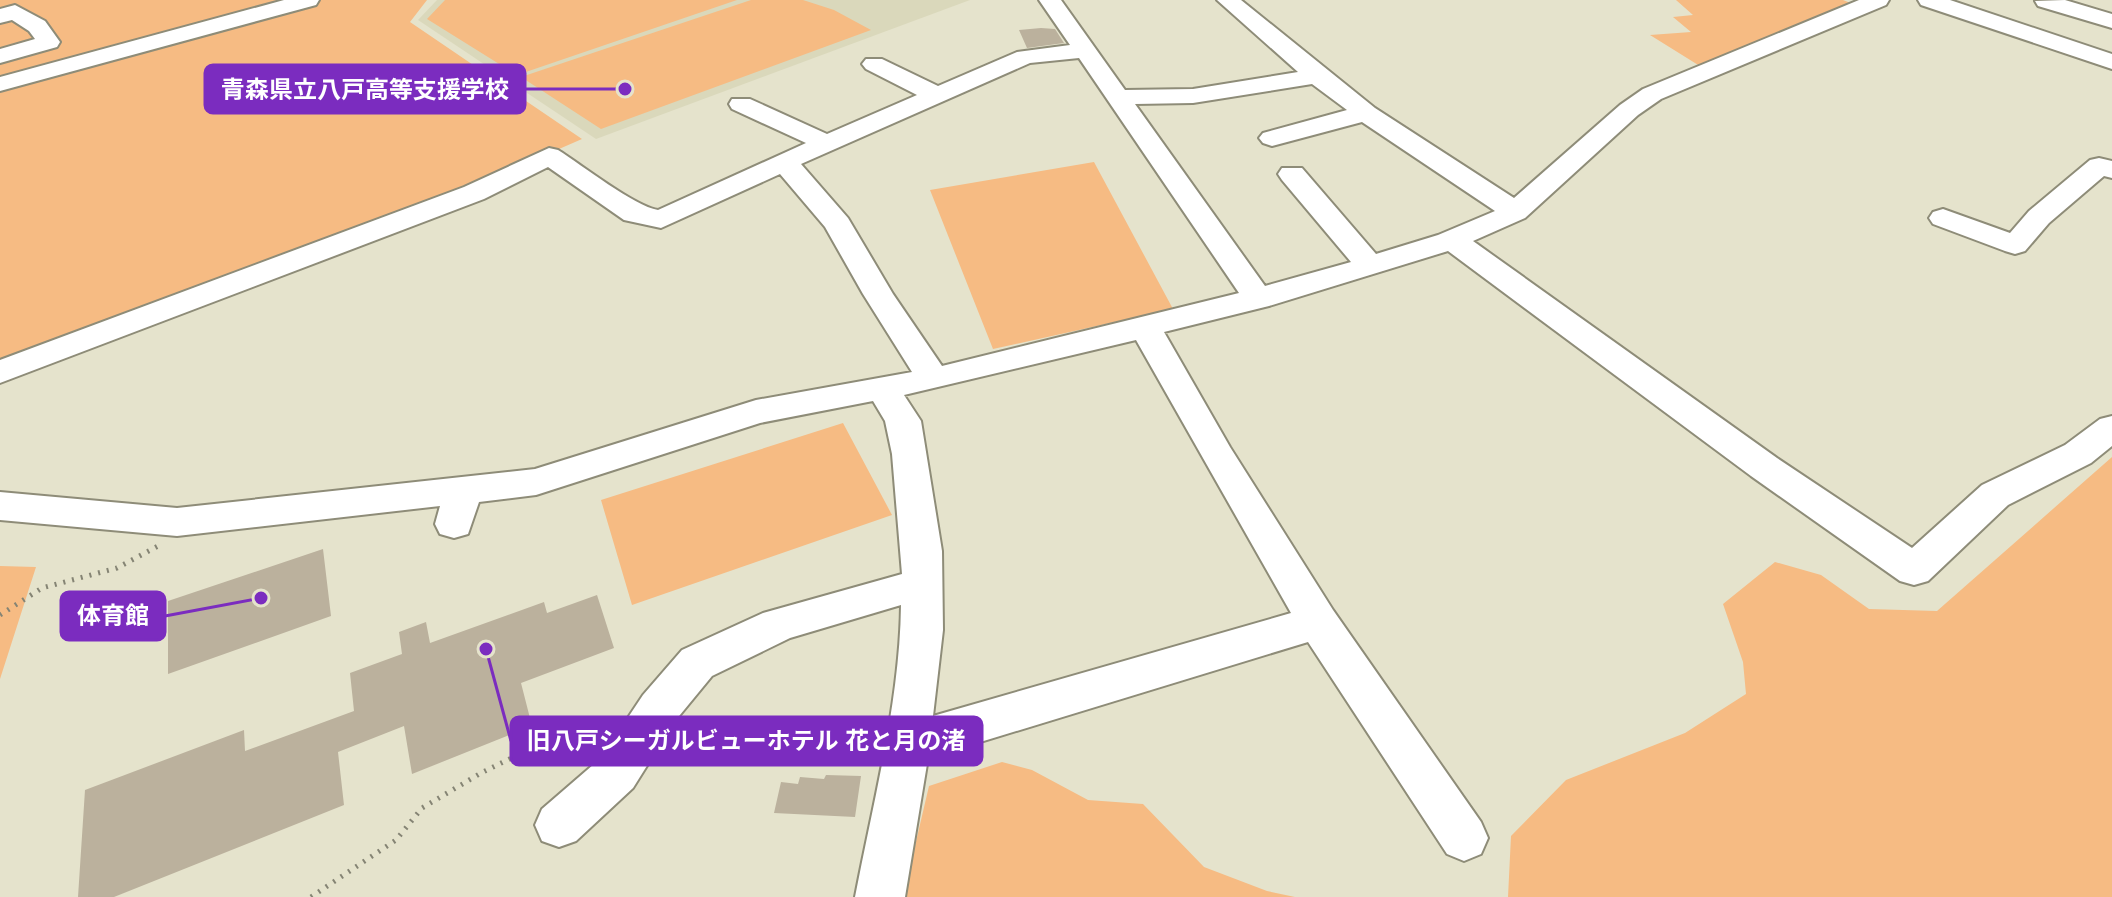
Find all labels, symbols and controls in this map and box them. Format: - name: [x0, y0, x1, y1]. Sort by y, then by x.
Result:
- callout: 青森県立八戸高等支援学校: [205, 65, 525, 113]
- text: 青森県立八戸高等支援学校: [221, 74, 509, 104]
- callout: 体育館: [61, 592, 165, 640]
- text: 体育館: [77, 600, 149, 630]
- callout: 旧八戸シーガルビューホテル 花と月の渚: [511, 717, 982, 765]
- text: 旧八戸シーガルビューホテル 花と月の渚: [527, 725, 965, 755]

